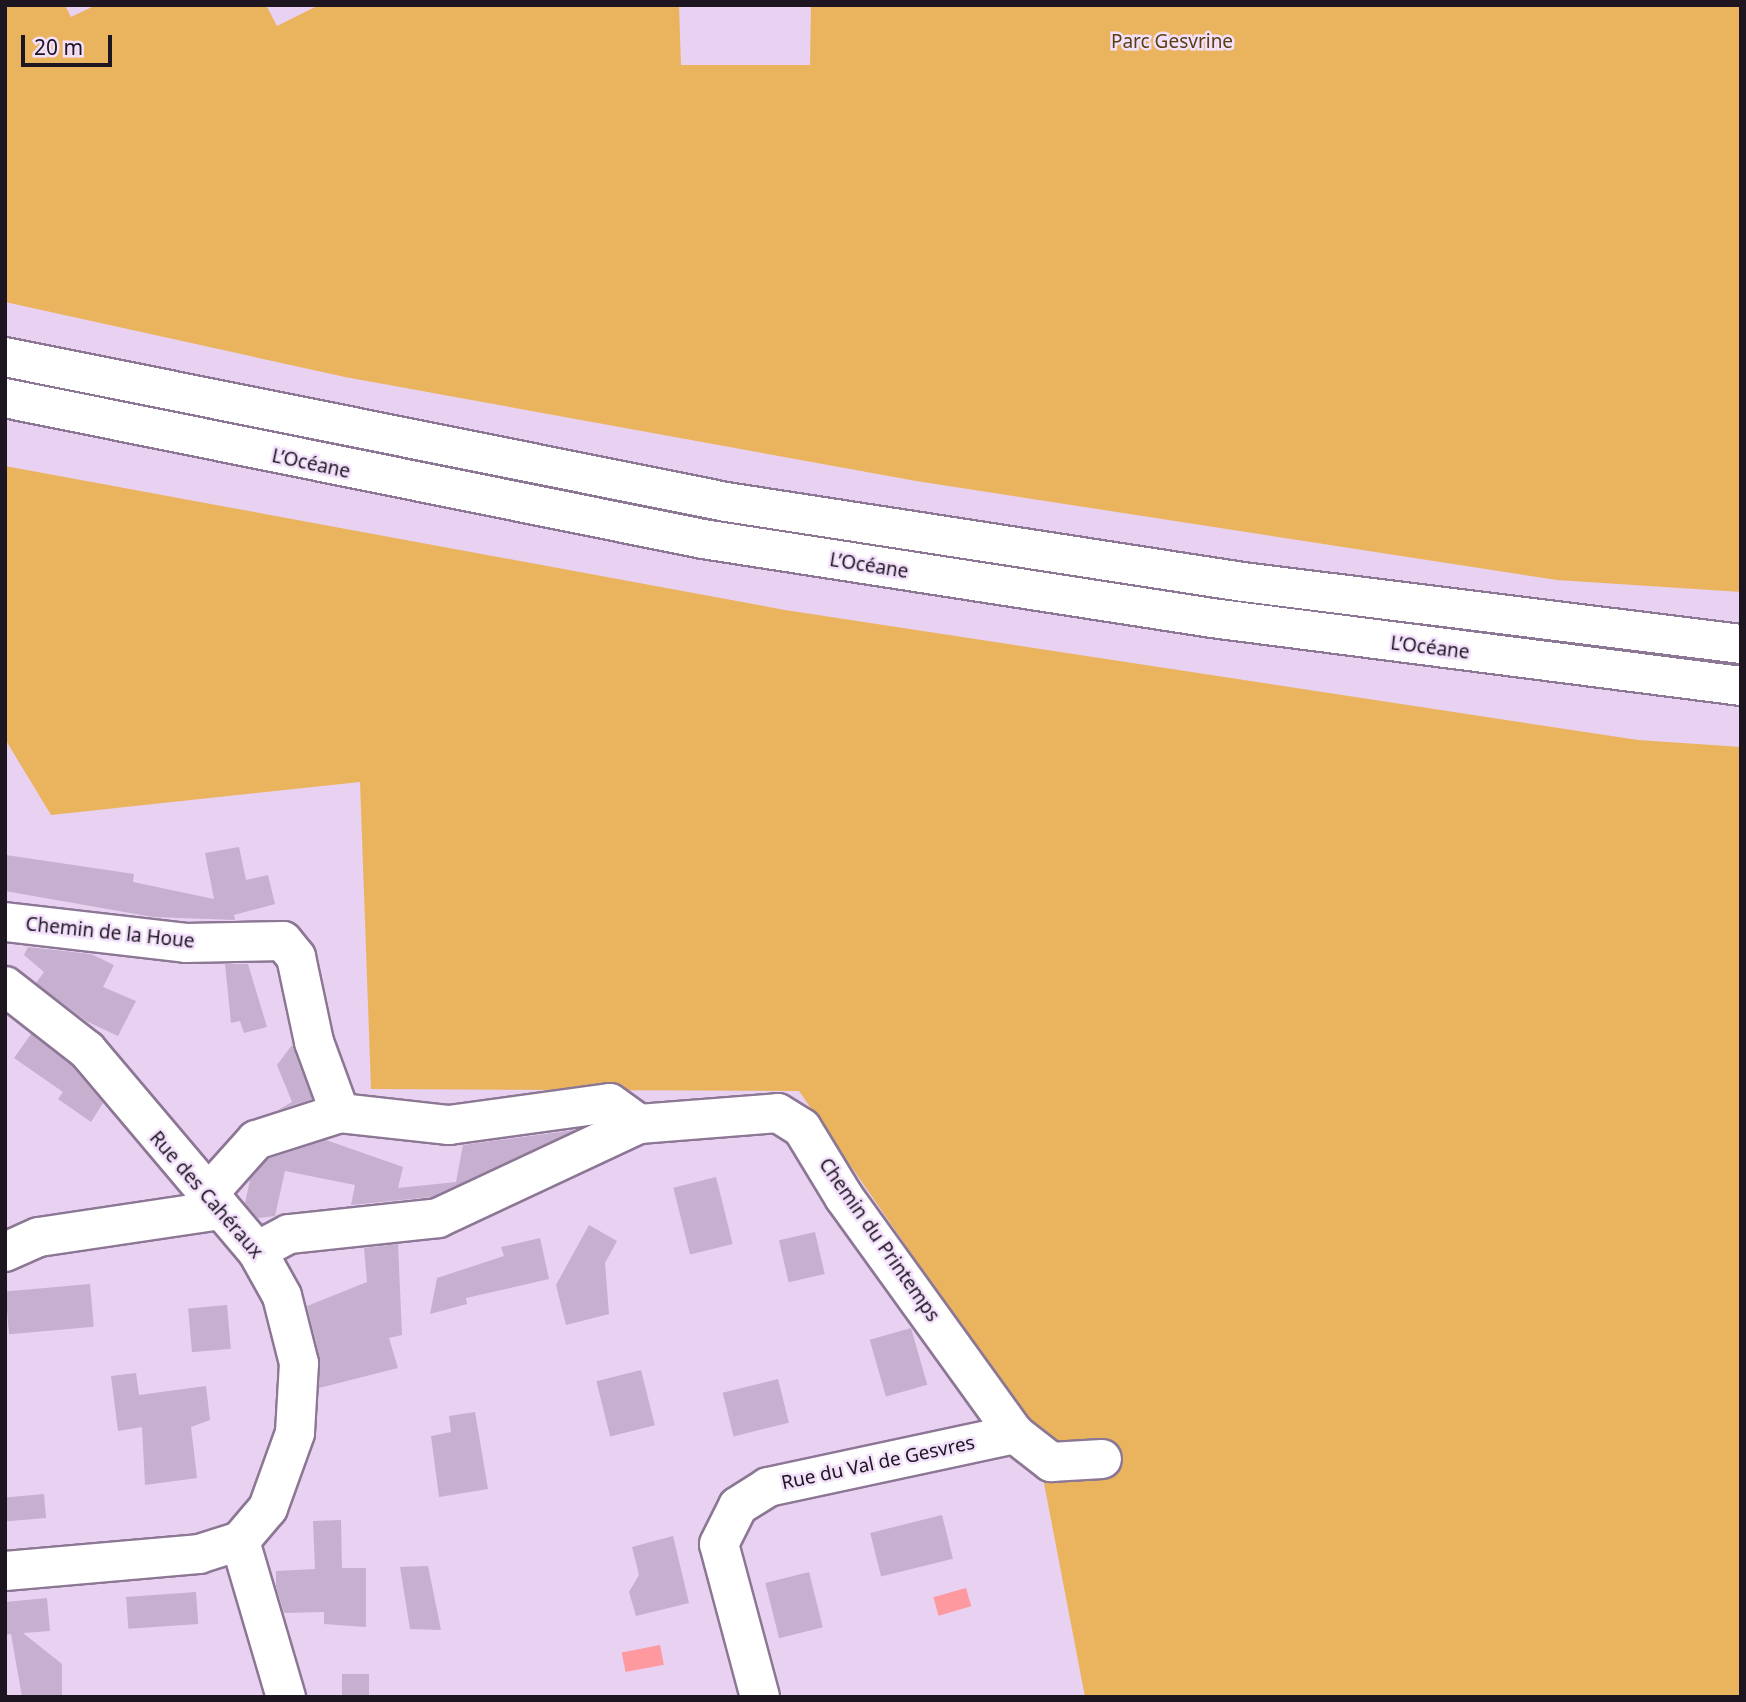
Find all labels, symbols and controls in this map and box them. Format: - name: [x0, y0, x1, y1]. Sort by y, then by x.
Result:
- scale bar: [24, 21, 116, 65]
- park label: Parc Gesvrine: [1111, 31, 1233, 53]
- text: 20 m: [34, 33, 83, 61]
- street label: L’Océane: [270, 445, 352, 483]
- street label: L’Océane: [828, 549, 910, 583]
- street label: L’Océane: [1389, 632, 1471, 664]
- street label: Chemin de la Houe: [24, 913, 196, 953]
- street label: Rue des Cahéraux: [145, 1127, 267, 1263]
- street label: Chemin du Printemps: [814, 1154, 944, 1326]
- street label: Rue du Val de Gesvres: [779, 1431, 977, 1495]

